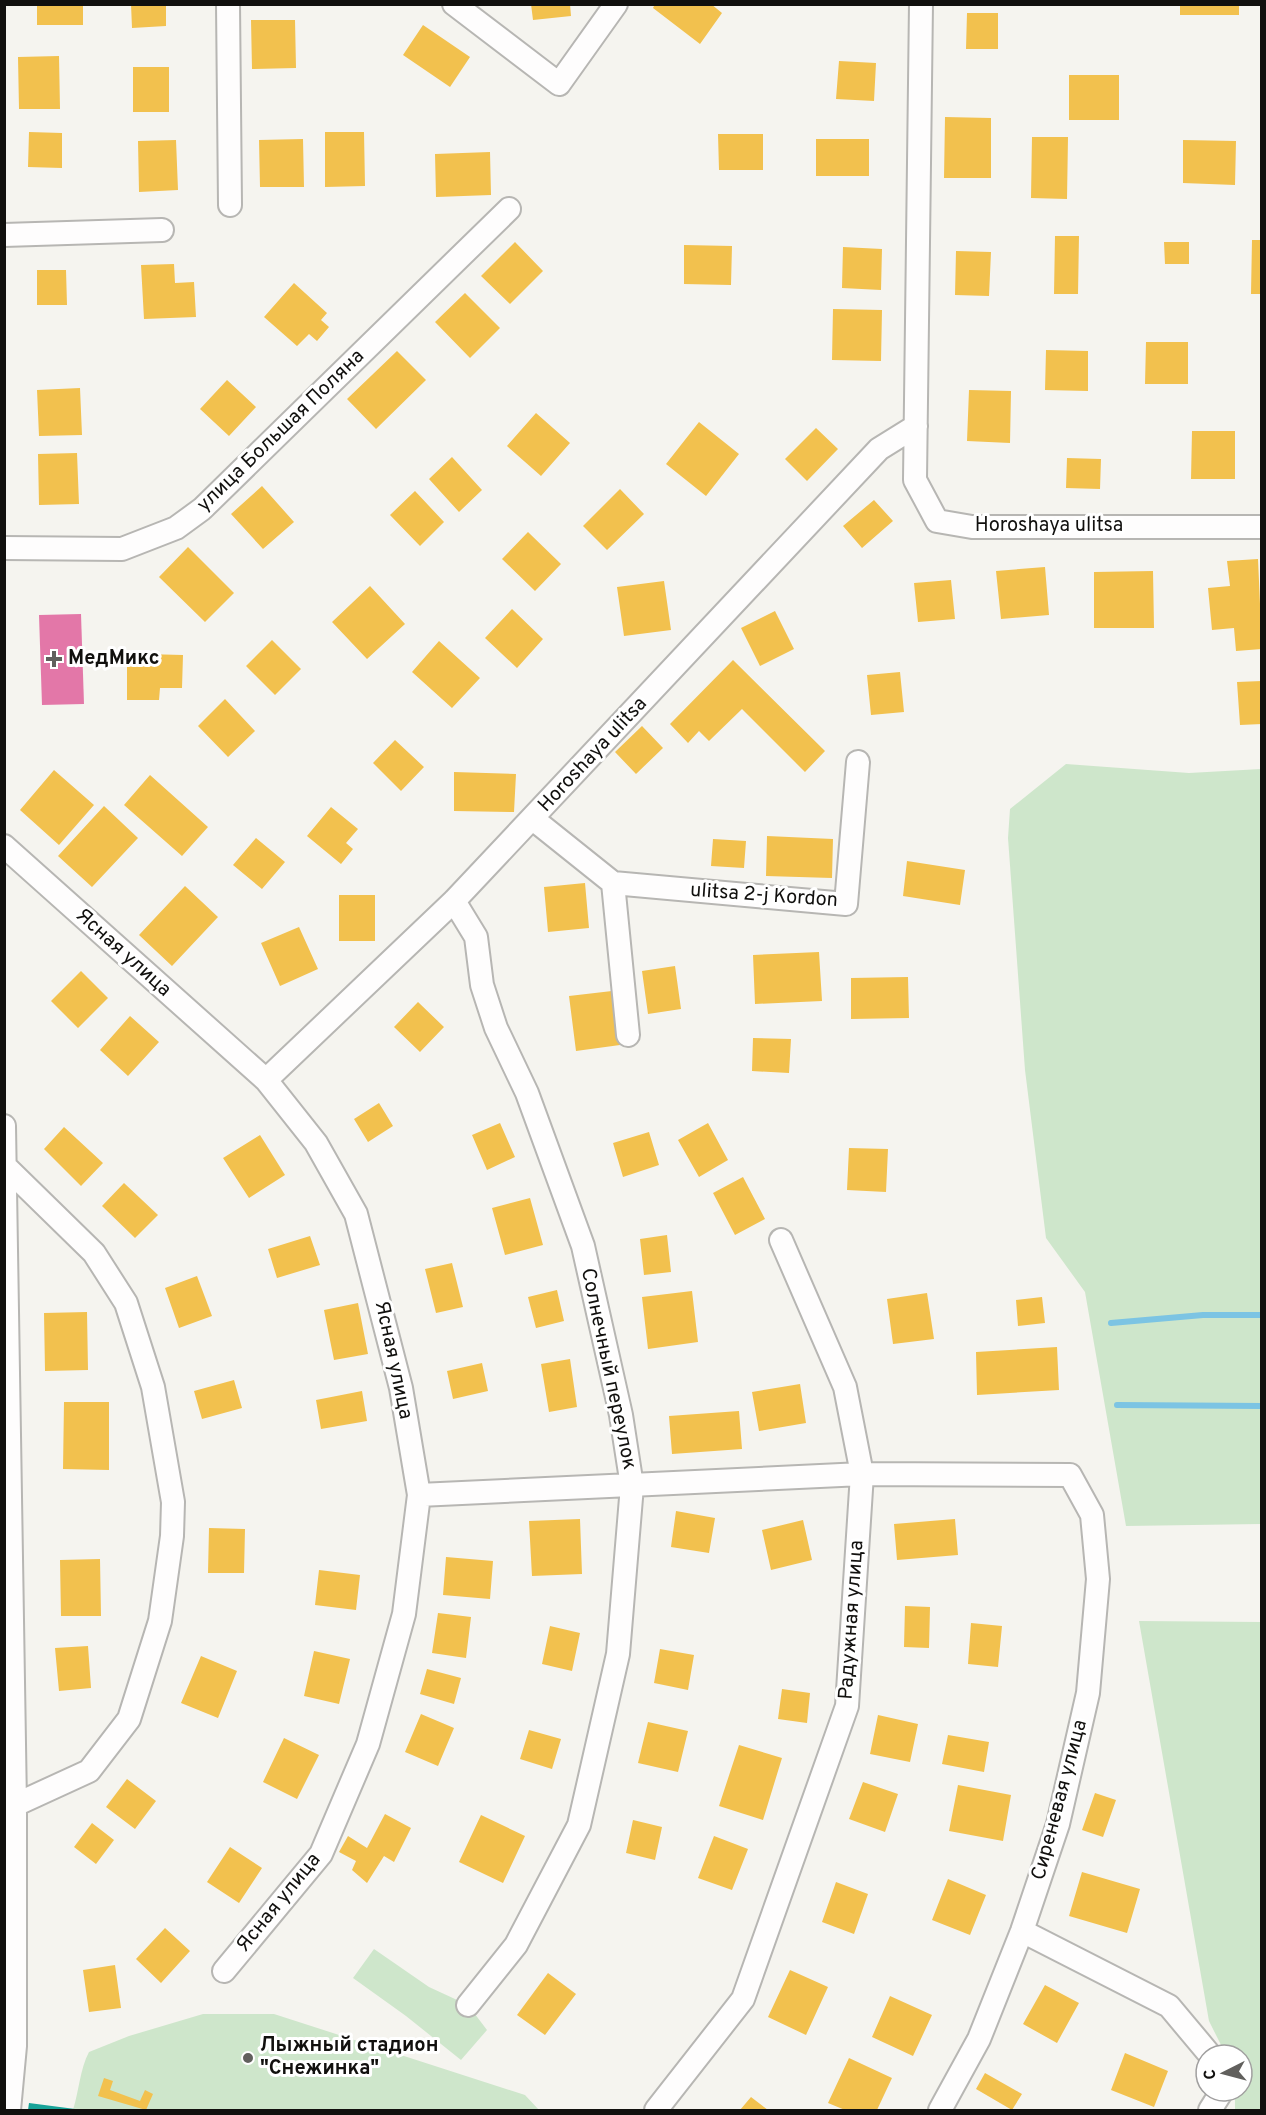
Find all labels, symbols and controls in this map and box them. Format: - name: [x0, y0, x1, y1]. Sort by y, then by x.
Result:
- street label: улица Большая Поляна: [192, 344, 370, 518]
- street label: Horoshaya ulitsa: [975, 513, 1123, 539]
- place label: МедМикс: [68, 646, 160, 672]
- marker: МедМикс: [45, 650, 63, 668]
- street label: Horoshaya ulitsa: [533, 692, 653, 818]
- street label: ulitsa 2-j Kordon: [689, 878, 839, 914]
- street label: Ясная улица: [70, 903, 176, 1003]
- street label: Солнечный переулок: [574, 1266, 642, 1472]
- street label: Ясная улица: [368, 1298, 418, 1422]
- street label: Радужная улица: [833, 1539, 871, 1701]
- street label: Сиреневая улица: [1026, 1717, 1094, 1883]
- street label: Ясная улица: [231, 1848, 327, 1958]
- place label: Лыжный стадион "Снежинка": [260, 2033, 439, 2082]
- north arrow: [1194, 2043, 1254, 2103]
- marker: Лыжный стадион "Снежинка": [241, 2051, 255, 2065]
- text: С: [1201, 2068, 1222, 2080]

